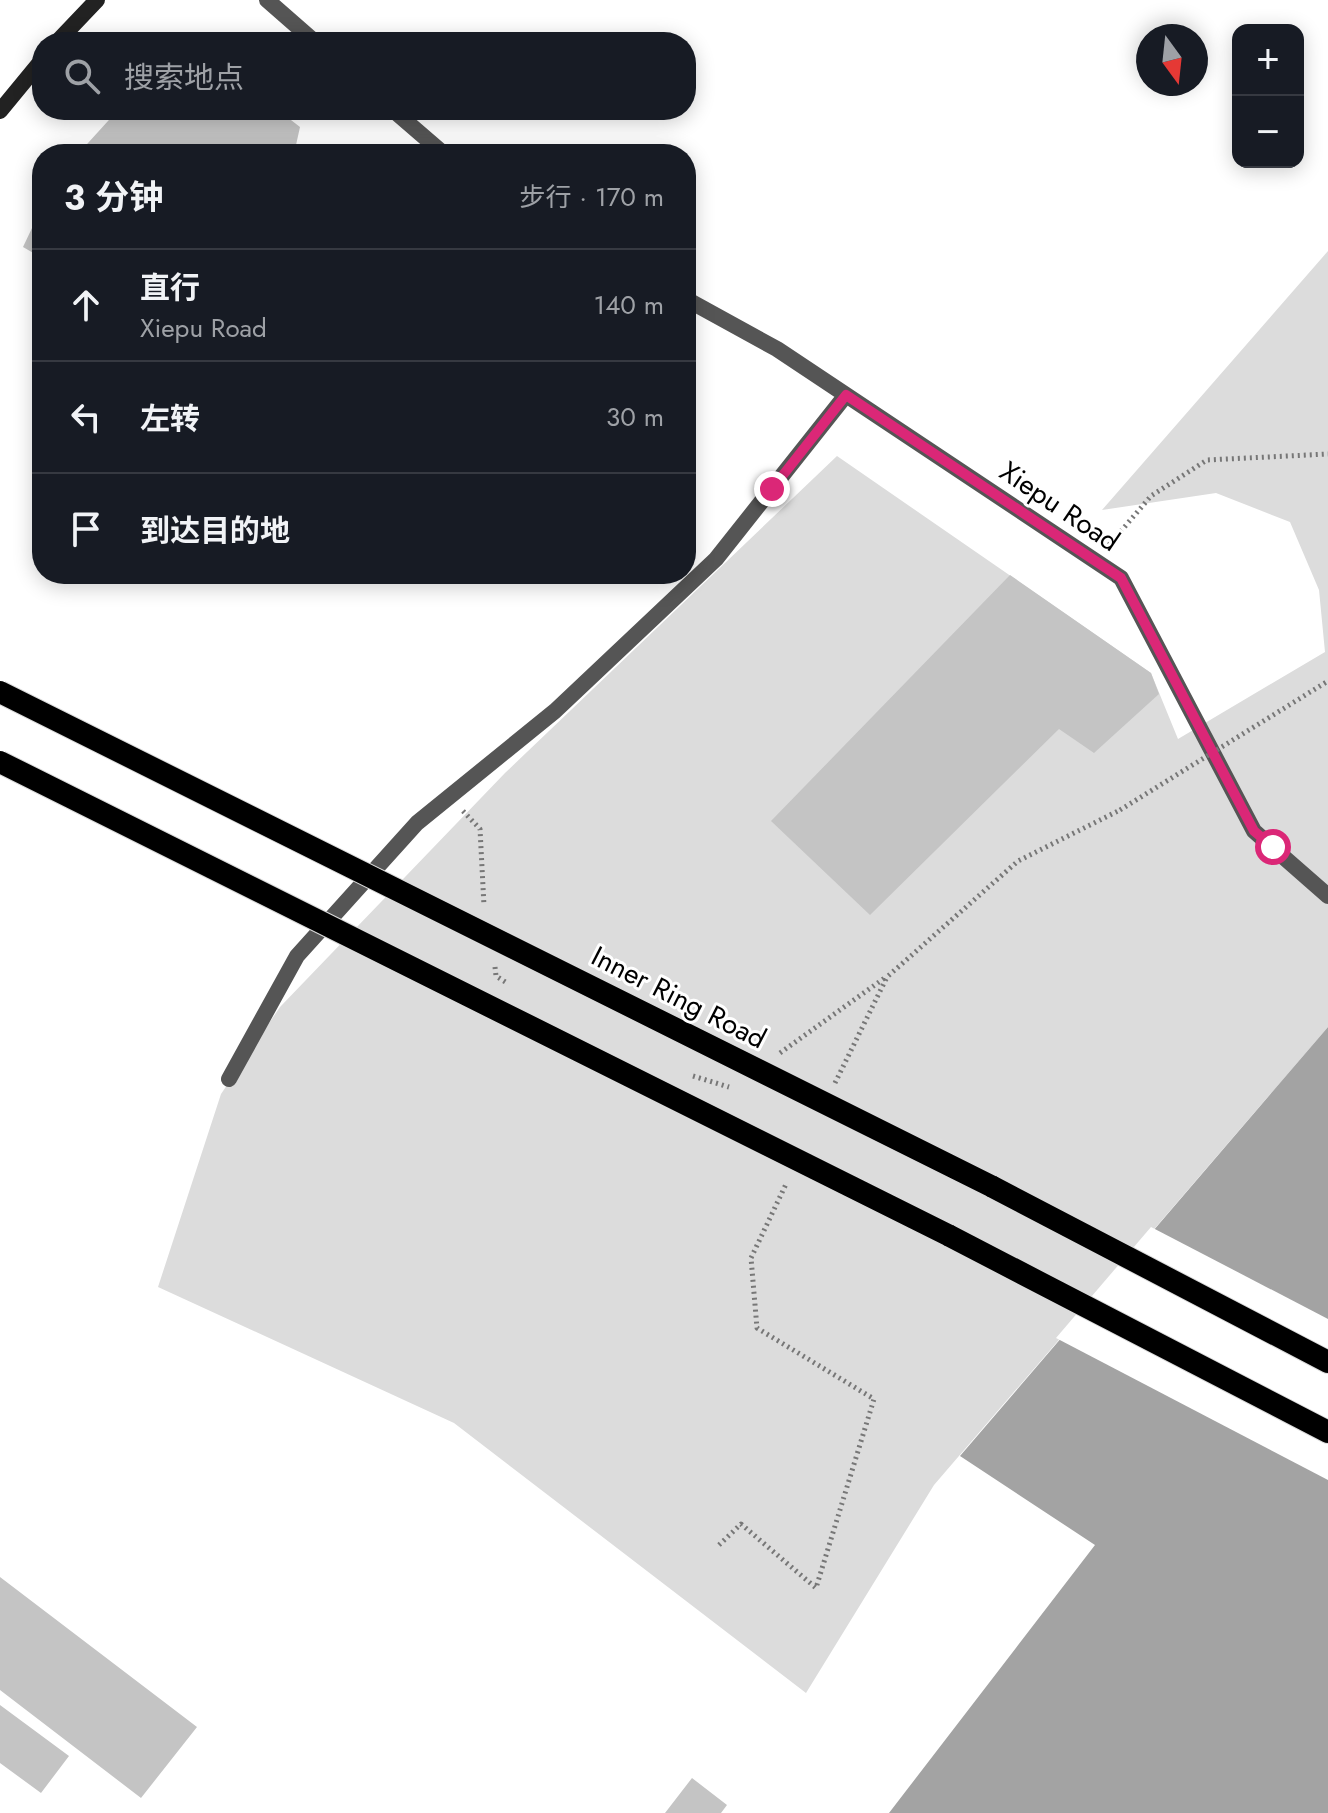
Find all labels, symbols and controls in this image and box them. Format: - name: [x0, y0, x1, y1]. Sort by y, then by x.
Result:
- north arrow: [1136, 24, 1208, 96]
- map controls: [1232, 24, 1304, 168]
- button: +: [1232, 24, 1304, 96]
- search box: [32, 32, 696, 120]
- icon: search: [60, 54, 104, 98]
- text: 搜索地点: [124, 56, 244, 99]
- button: −: [1232, 96, 1304, 168]
- text: 3 分钟: [64, 173, 163, 222]
- text: 步行 · 170 m: [520, 178, 664, 216]
- text: 直行: [140, 266, 200, 309]
- icon: ahead: [64, 283, 108, 327]
- text: 140 m: [593, 286, 664, 324]
- text: Xiepu Road: [140, 309, 267, 347]
- icon: left: [64, 395, 108, 439]
- text: 左转: [140, 397, 200, 440]
- text: 30 m: [606, 398, 664, 436]
- street label: Xiepu Road: [992, 451, 1128, 562]
- route end: [754, 471, 790, 507]
- icon: arrive: [64, 507, 108, 551]
- text: 到达目的地: [140, 509, 290, 552]
- route start: [1255, 829, 1291, 865]
- street label: Inner Ring Road: [584, 936, 773, 1059]

